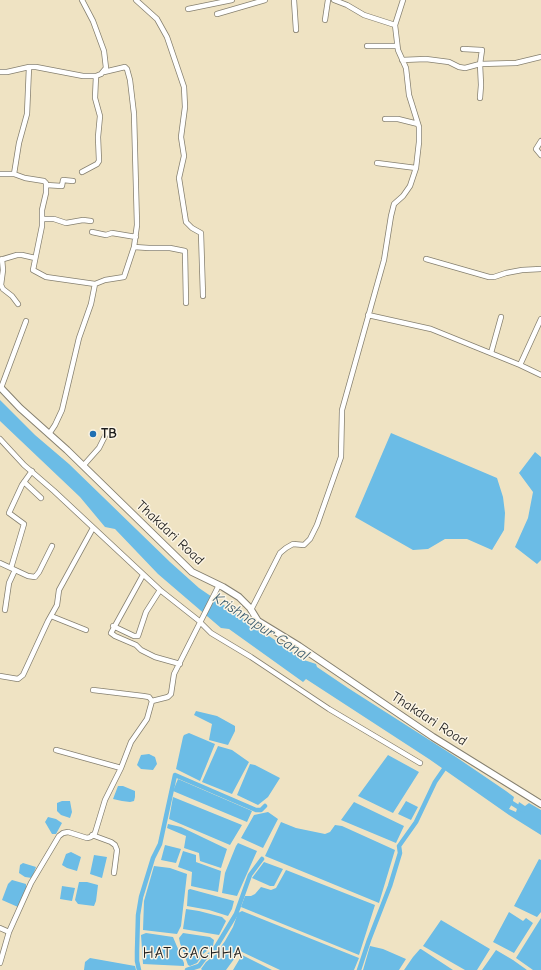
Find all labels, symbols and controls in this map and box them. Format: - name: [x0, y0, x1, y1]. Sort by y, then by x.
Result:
- place label: TB: [101, 426, 117, 442]
- marker: TB: [88, 429, 98, 439]
- street label: Thakdari Road: [133, 497, 207, 569]
- water label: Krishnapur Canal: [210, 589, 312, 665]
- street label: Thakdari Road: [388, 688, 470, 750]
- district label: HAT GACHHA: [143, 945, 243, 963]

